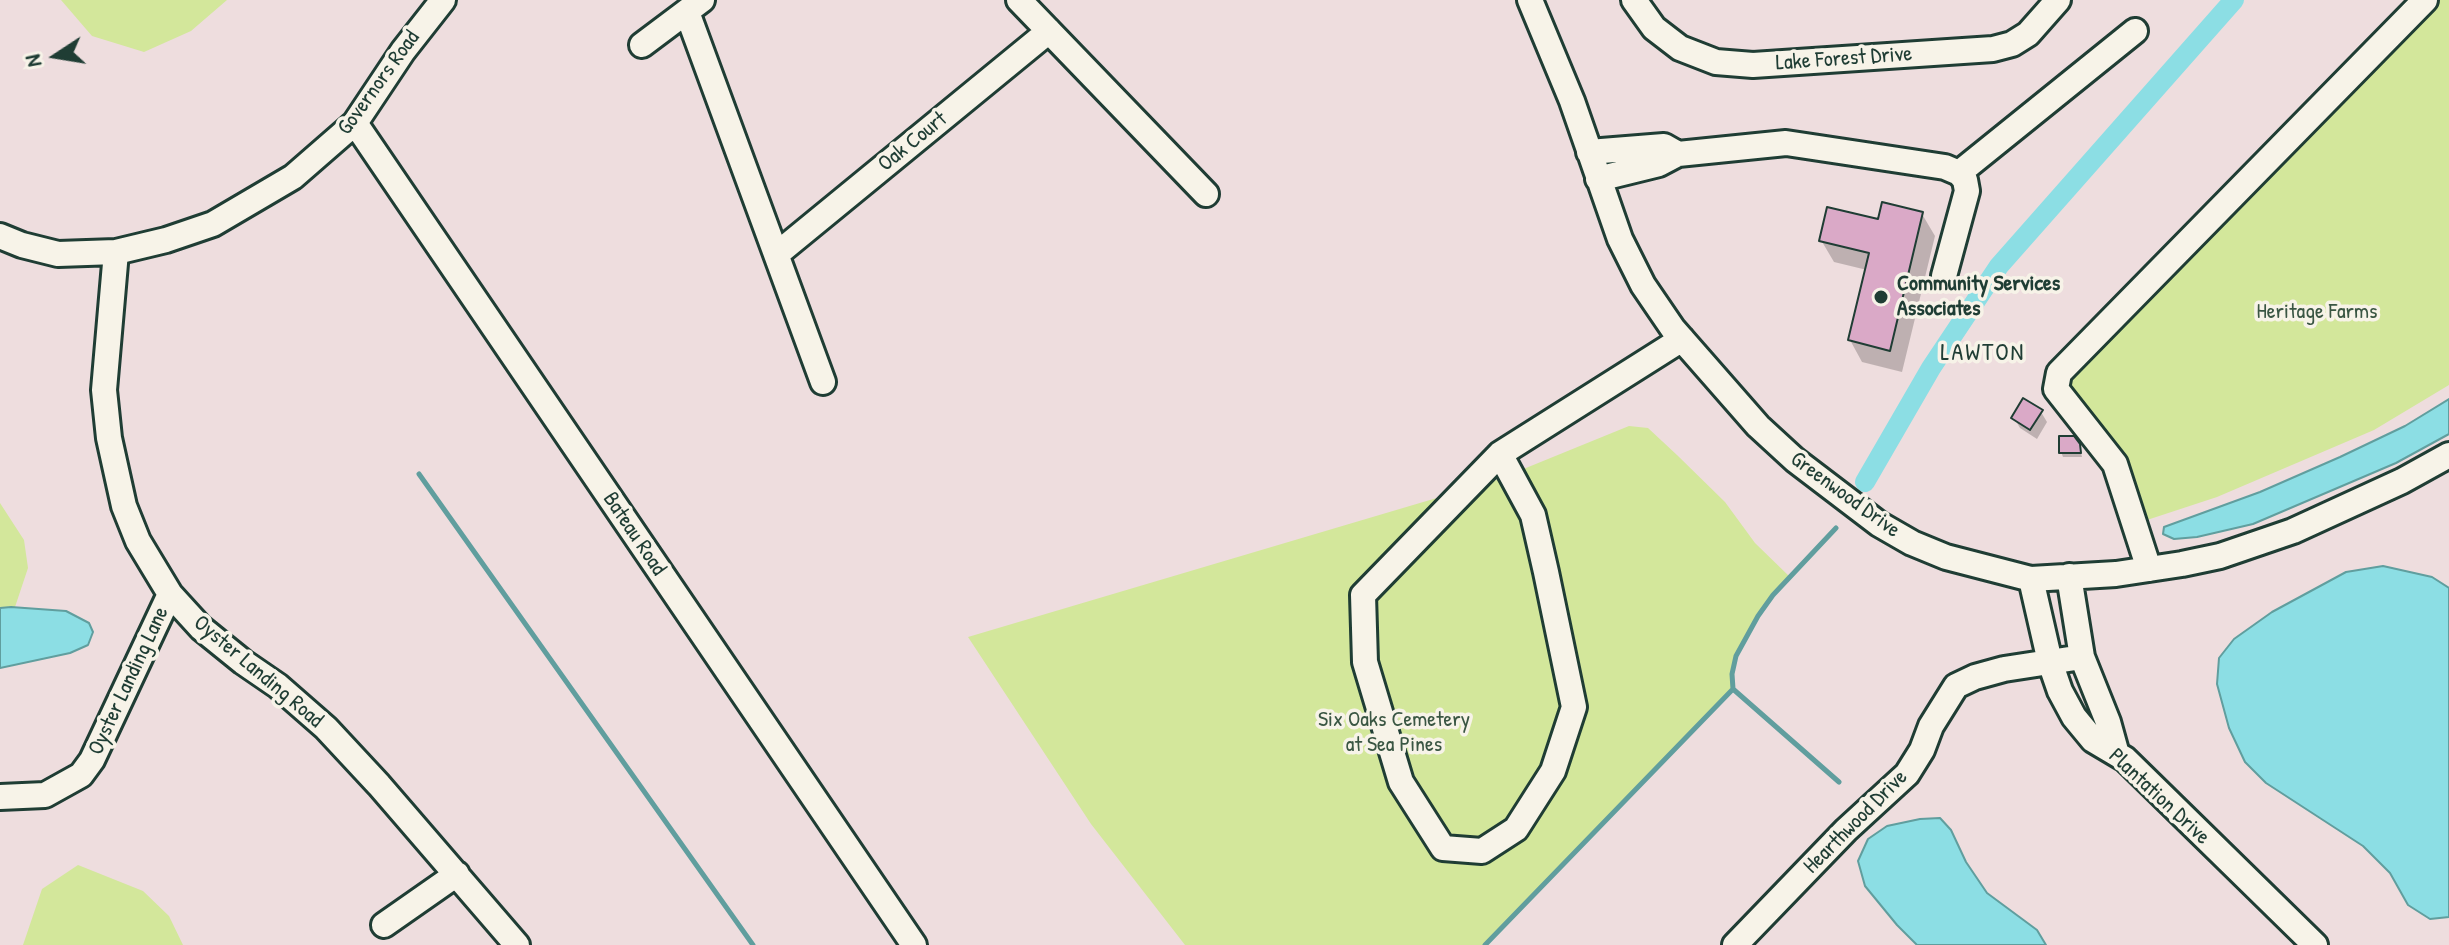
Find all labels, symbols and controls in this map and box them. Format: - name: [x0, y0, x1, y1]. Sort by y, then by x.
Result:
- north arrow: [16, 16, 96, 96]
- street label: Governors Road: [332, 26, 426, 140]
- street label: Lake Forest Drive: [1775, 41, 1913, 77]
- text: N: [17, 52, 48, 70]
- street label: Oak Court: [873, 106, 953, 178]
- place label: Community Services Associates: [1897, 271, 2060, 322]
- marker: Community Services Associates: [1872, 288, 1890, 306]
- park label: Heritage Farms: [2256, 299, 2378, 325]
- district label: LAWTON: [1941, 340, 2025, 368]
- street label: Greenwood Drive: [1785, 446, 1905, 544]
- street label: Bateau Road: [597, 487, 671, 581]
- street label: Oyster Landing Lane: [83, 603, 175, 759]
- street label: Oyster Landing Road: [188, 610, 328, 734]
- park label: Six Oaks Cemetery at Sea Pines: [1318, 707, 1470, 758]
- street label: Plantation Drive: [2103, 743, 2215, 851]
- street label: Hearthwood Drive: [1799, 765, 1913, 879]

